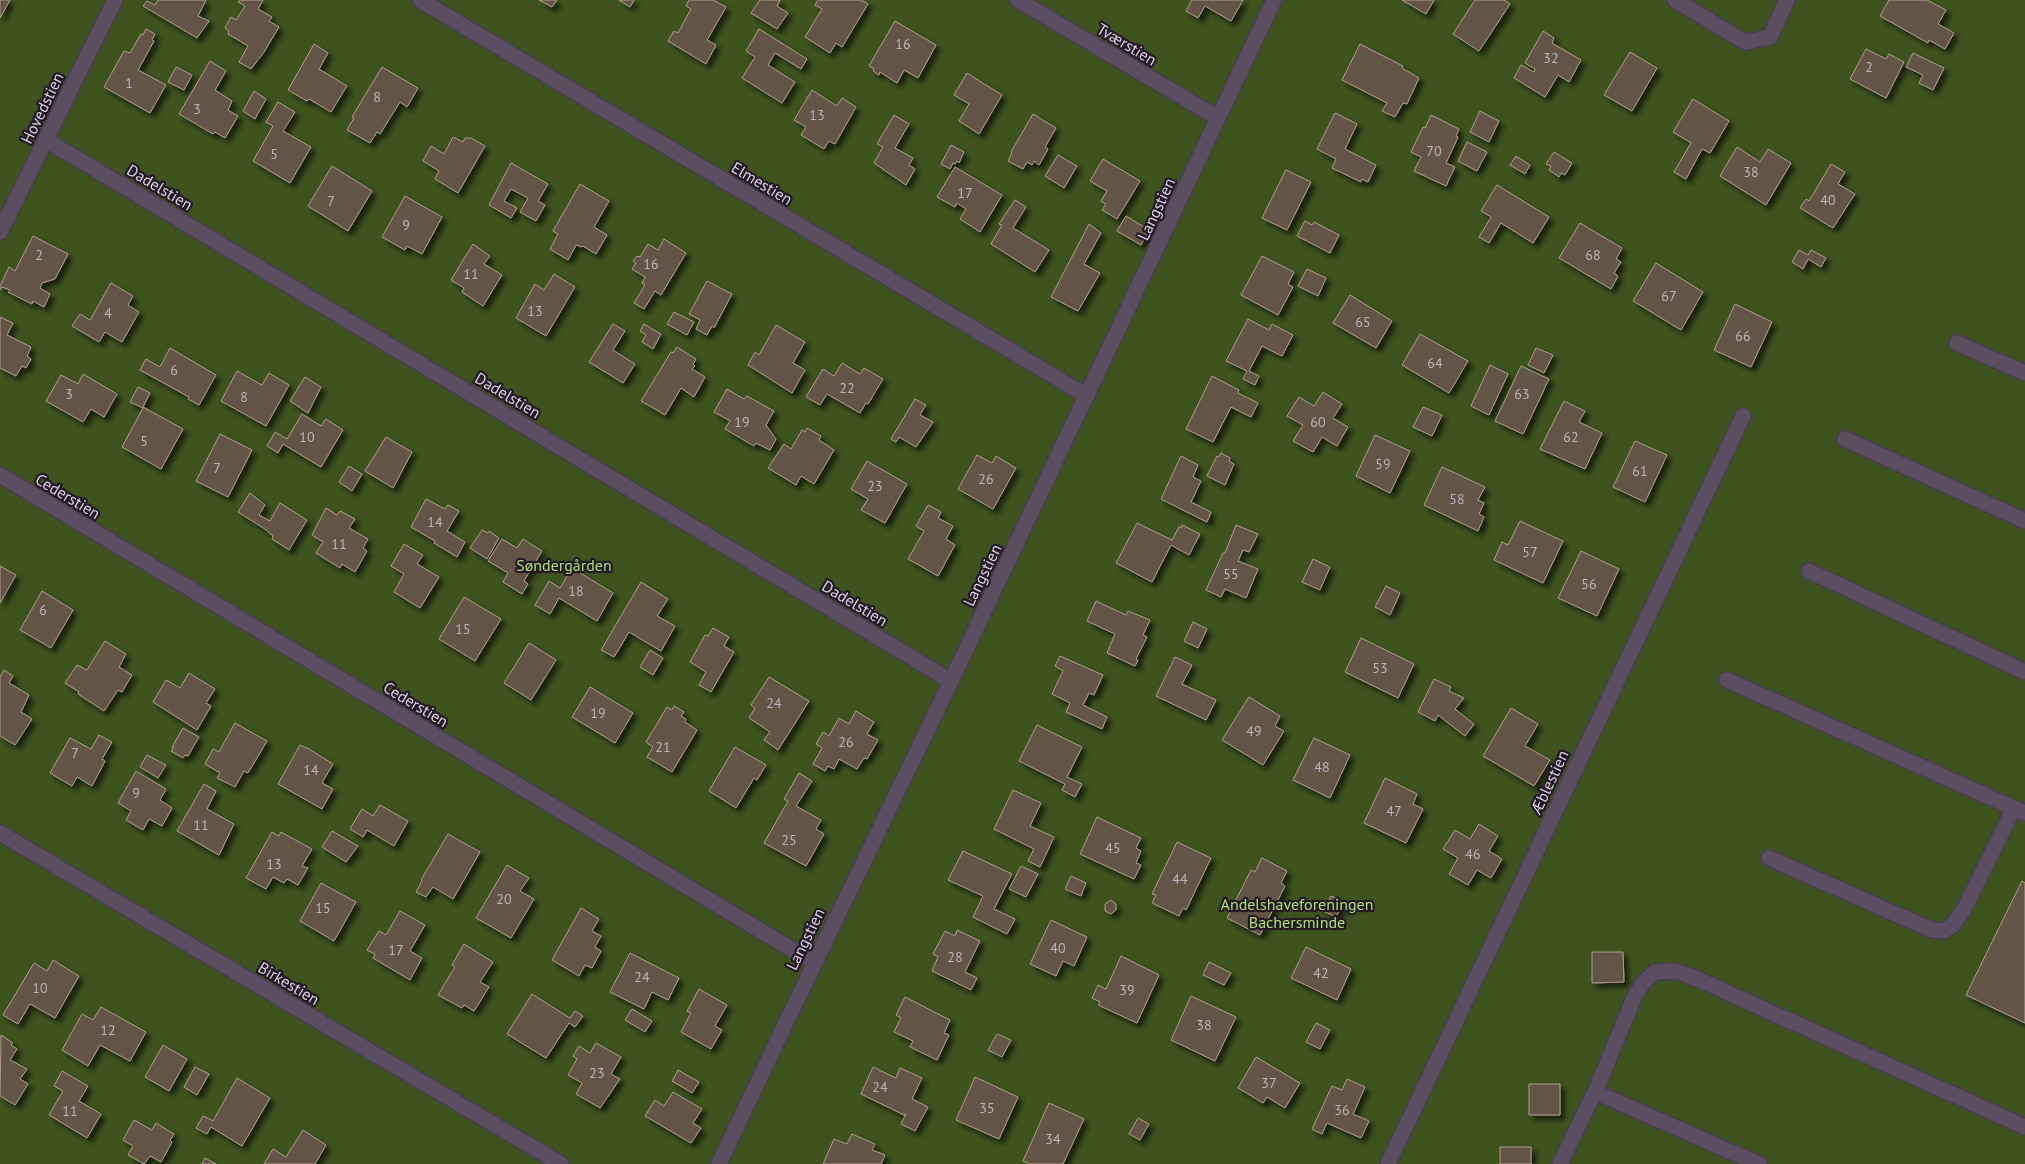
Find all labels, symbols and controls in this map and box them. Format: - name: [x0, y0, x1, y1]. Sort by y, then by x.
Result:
- street label: Tværstien: [1094, 18, 1160, 70]
- house number: 16: [895, 35, 911, 53]
- house number: 32: [1543, 49, 1559, 67]
- house number: 2: [1865, 58, 1873, 76]
- street label: Hovedstien: [16, 69, 68, 147]
- house number: 1: [125, 74, 133, 92]
- house number: 8: [373, 88, 381, 106]
- house number: 3: [193, 100, 201, 118]
- house number: 13: [809, 106, 825, 124]
- house number: 70: [1426, 142, 1442, 160]
- house number: 5: [270, 145, 278, 163]
- street label: Elmestien: [728, 157, 796, 209]
- street label: Dadelstien: [124, 160, 196, 214]
- house number: 38: [1743, 163, 1759, 181]
- street label: Langstien: [1133, 175, 1179, 243]
- house number: 17: [957, 184, 973, 202]
- house number: 40: [1820, 191, 1836, 209]
- house number: 7: [327, 192, 335, 210]
- house number: 9: [402, 216, 410, 234]
- house number: 2: [35, 246, 43, 264]
- house number: 68: [1585, 246, 1601, 264]
- house number: 16: [643, 255, 659, 273]
- house number: 11: [463, 265, 479, 283]
- house number: 67: [1661, 287, 1677, 305]
- house number: 13: [527, 302, 543, 320]
- house number: 4: [104, 304, 112, 322]
- house number: 65: [1355, 313, 1371, 331]
- house number: 66: [1735, 327, 1751, 345]
- house number: 64: [1427, 354, 1443, 372]
- house number: 6: [170, 361, 178, 379]
- street label: Dadelstien: [472, 368, 544, 422]
- house number: 22: [839, 379, 855, 397]
- house number: 3: [65, 385, 73, 403]
- house number: 63: [1514, 385, 1530, 403]
- house number: 8: [240, 388, 248, 406]
- house number: 19: [734, 413, 750, 431]
- house number: 60: [1310, 413, 1326, 431]
- house number: 10: [299, 428, 315, 446]
- house number: 62: [1563, 428, 1579, 446]
- house number: 5: [140, 432, 148, 450]
- house number: 59: [1375, 455, 1391, 473]
- house number: 7: [213, 459, 221, 477]
- house number: 61: [1632, 462, 1648, 480]
- street label: Cederstien: [32, 469, 104, 523]
- house number: 26: [978, 470, 994, 488]
- house number: 23: [867, 477, 883, 495]
- house number: 58: [1449, 490, 1465, 508]
- house number: 14: [427, 513, 443, 531]
- house number: 11: [331, 535, 347, 553]
- street label: Langstien: [958, 541, 1006, 609]
- house number: 57: [1522, 543, 1538, 561]
- park label: Søndergården: [516, 555, 612, 575]
- house number: 55: [1223, 565, 1239, 583]
- house number: 56: [1581, 575, 1597, 593]
- street label: Dadelstien: [819, 576, 891, 630]
- house number: 18: [568, 582, 584, 600]
- house number: 6: [39, 601, 47, 619]
- house number: 15: [455, 620, 471, 638]
- house number: 53: [1372, 659, 1388, 677]
- street label: Cederstien: [380, 677, 452, 731]
- house number: 24: [766, 694, 782, 712]
- house number: 19: [590, 704, 606, 722]
- house number: 49: [1246, 722, 1262, 740]
- house number: 26: [838, 733, 854, 751]
- house number: 21: [655, 738, 671, 756]
- house number: 7: [71, 744, 79, 762]
- street label: Æblestien: [1525, 747, 1572, 818]
- house number: 48: [1314, 758, 1330, 776]
- house number: 14: [303, 761, 319, 779]
- house number: 9: [132, 784, 140, 802]
- house number: 47: [1386, 802, 1402, 820]
- house number: 11: [193, 816, 209, 834]
- house number: 25: [781, 831, 797, 849]
- house number: 45: [1105, 839, 1121, 857]
- house number: 46: [1465, 845, 1481, 863]
- house number: 13: [266, 855, 282, 873]
- house number: 44: [1172, 870, 1188, 888]
- house number: 20: [496, 890, 512, 908]
- park label: Andelshaveforeningen Bachersminde: [1221, 894, 1373, 932]
- house number: 15: [315, 899, 331, 917]
- street label: Langstien: [781, 905, 829, 973]
- house number: 40: [1050, 939, 1066, 957]
- house number: 17: [388, 941, 404, 959]
- house number: 28: [947, 948, 963, 966]
- street label: Birkestien: [255, 957, 323, 1009]
- house number: 42: [1313, 964, 1329, 982]
- house number: 24: [634, 968, 650, 986]
- house number: 10: [32, 979, 48, 997]
- house number: 39: [1119, 981, 1135, 999]
- house number: 38: [1196, 1016, 1212, 1034]
- house number: 12: [100, 1021, 116, 1039]
- house number: 23: [589, 1064, 605, 1082]
- house number: 37: [1261, 1074, 1277, 1092]
- house number: 24: [872, 1078, 888, 1096]
- house number: 35: [979, 1099, 995, 1117]
- house number: 36: [1334, 1101, 1350, 1119]
- house number: 11: [62, 1102, 78, 1120]
- house number: 34: [1045, 1130, 1061, 1148]

